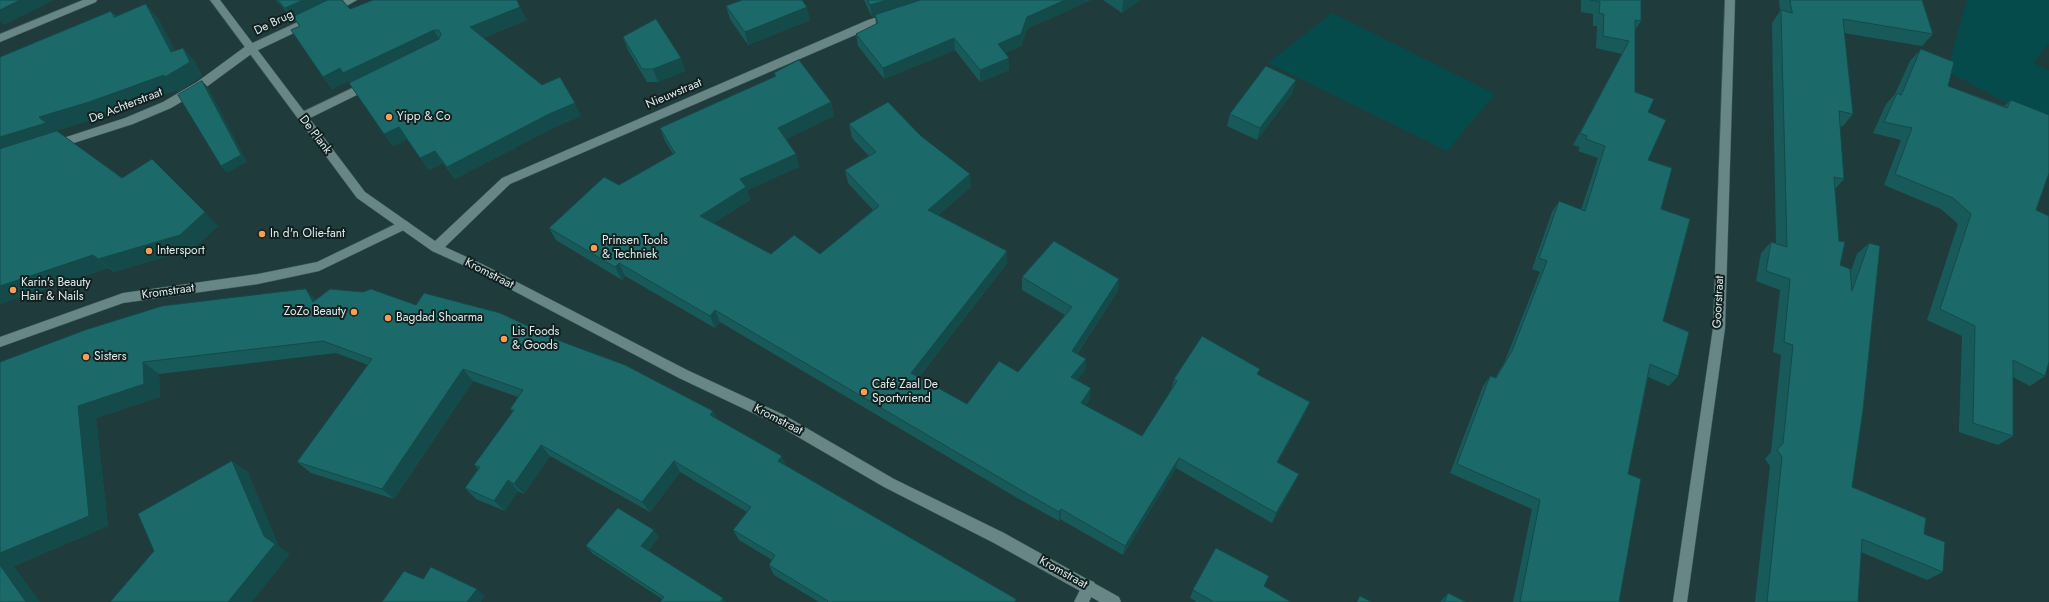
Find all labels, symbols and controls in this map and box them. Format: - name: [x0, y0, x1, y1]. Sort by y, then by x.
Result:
- street label: De Brug: [252, 7, 296, 39]
- street label: Nieuwstraat: [644, 76, 704, 112]
- street label: De Achterstraat: [87, 85, 165, 127]
- place label: Yipp & Co: [397, 110, 451, 124]
- marker: Yipp & Co: [384, 112, 394, 122]
- street label: De Plank: [296, 113, 334, 157]
- place label: In d'n Olie-fant: [270, 227, 345, 241]
- marker: In d'n Olie-fant: [257, 229, 267, 239]
- place label: Prinsen Tools & Techniek: [602, 234, 668, 262]
- marker: Prinsen Tools & Techniek: [589, 243, 599, 253]
- place label: Intersport: [157, 244, 205, 258]
- marker: Intersport: [144, 246, 154, 256]
- street label: Kromstraat: [462, 256, 516, 292]
- street label: Goorstraat: [1710, 275, 1728, 329]
- place label: Karin's Beauty Hair & Nails: [21, 276, 90, 304]
- street label: Kromstraat: [141, 281, 195, 303]
- marker: Karin's Beauty Hair & Nails: [8, 285, 18, 295]
- place label: ZoZo Beauty: [284, 305, 346, 319]
- marker: ZoZo Beauty: [349, 307, 359, 317]
- place label: Bagdad Shoarma: [396, 311, 483, 325]
- marker: Bagdad Shoarma: [383, 313, 393, 323]
- place label: Lis Foods & Goods: [512, 325, 559, 353]
- marker: Lis Foods & Goods: [499, 334, 509, 344]
- place label: Sisters: [94, 350, 127, 364]
- marker: Sisters: [81, 352, 91, 362]
- place label: Café Zaal De Sportvriend: [872, 378, 938, 406]
- marker: Café Zaal De Sportvriend: [859, 387, 869, 397]
- street label: Kromstraat: [751, 402, 805, 438]
- street label: Kromstraat: [1036, 554, 1090, 592]

